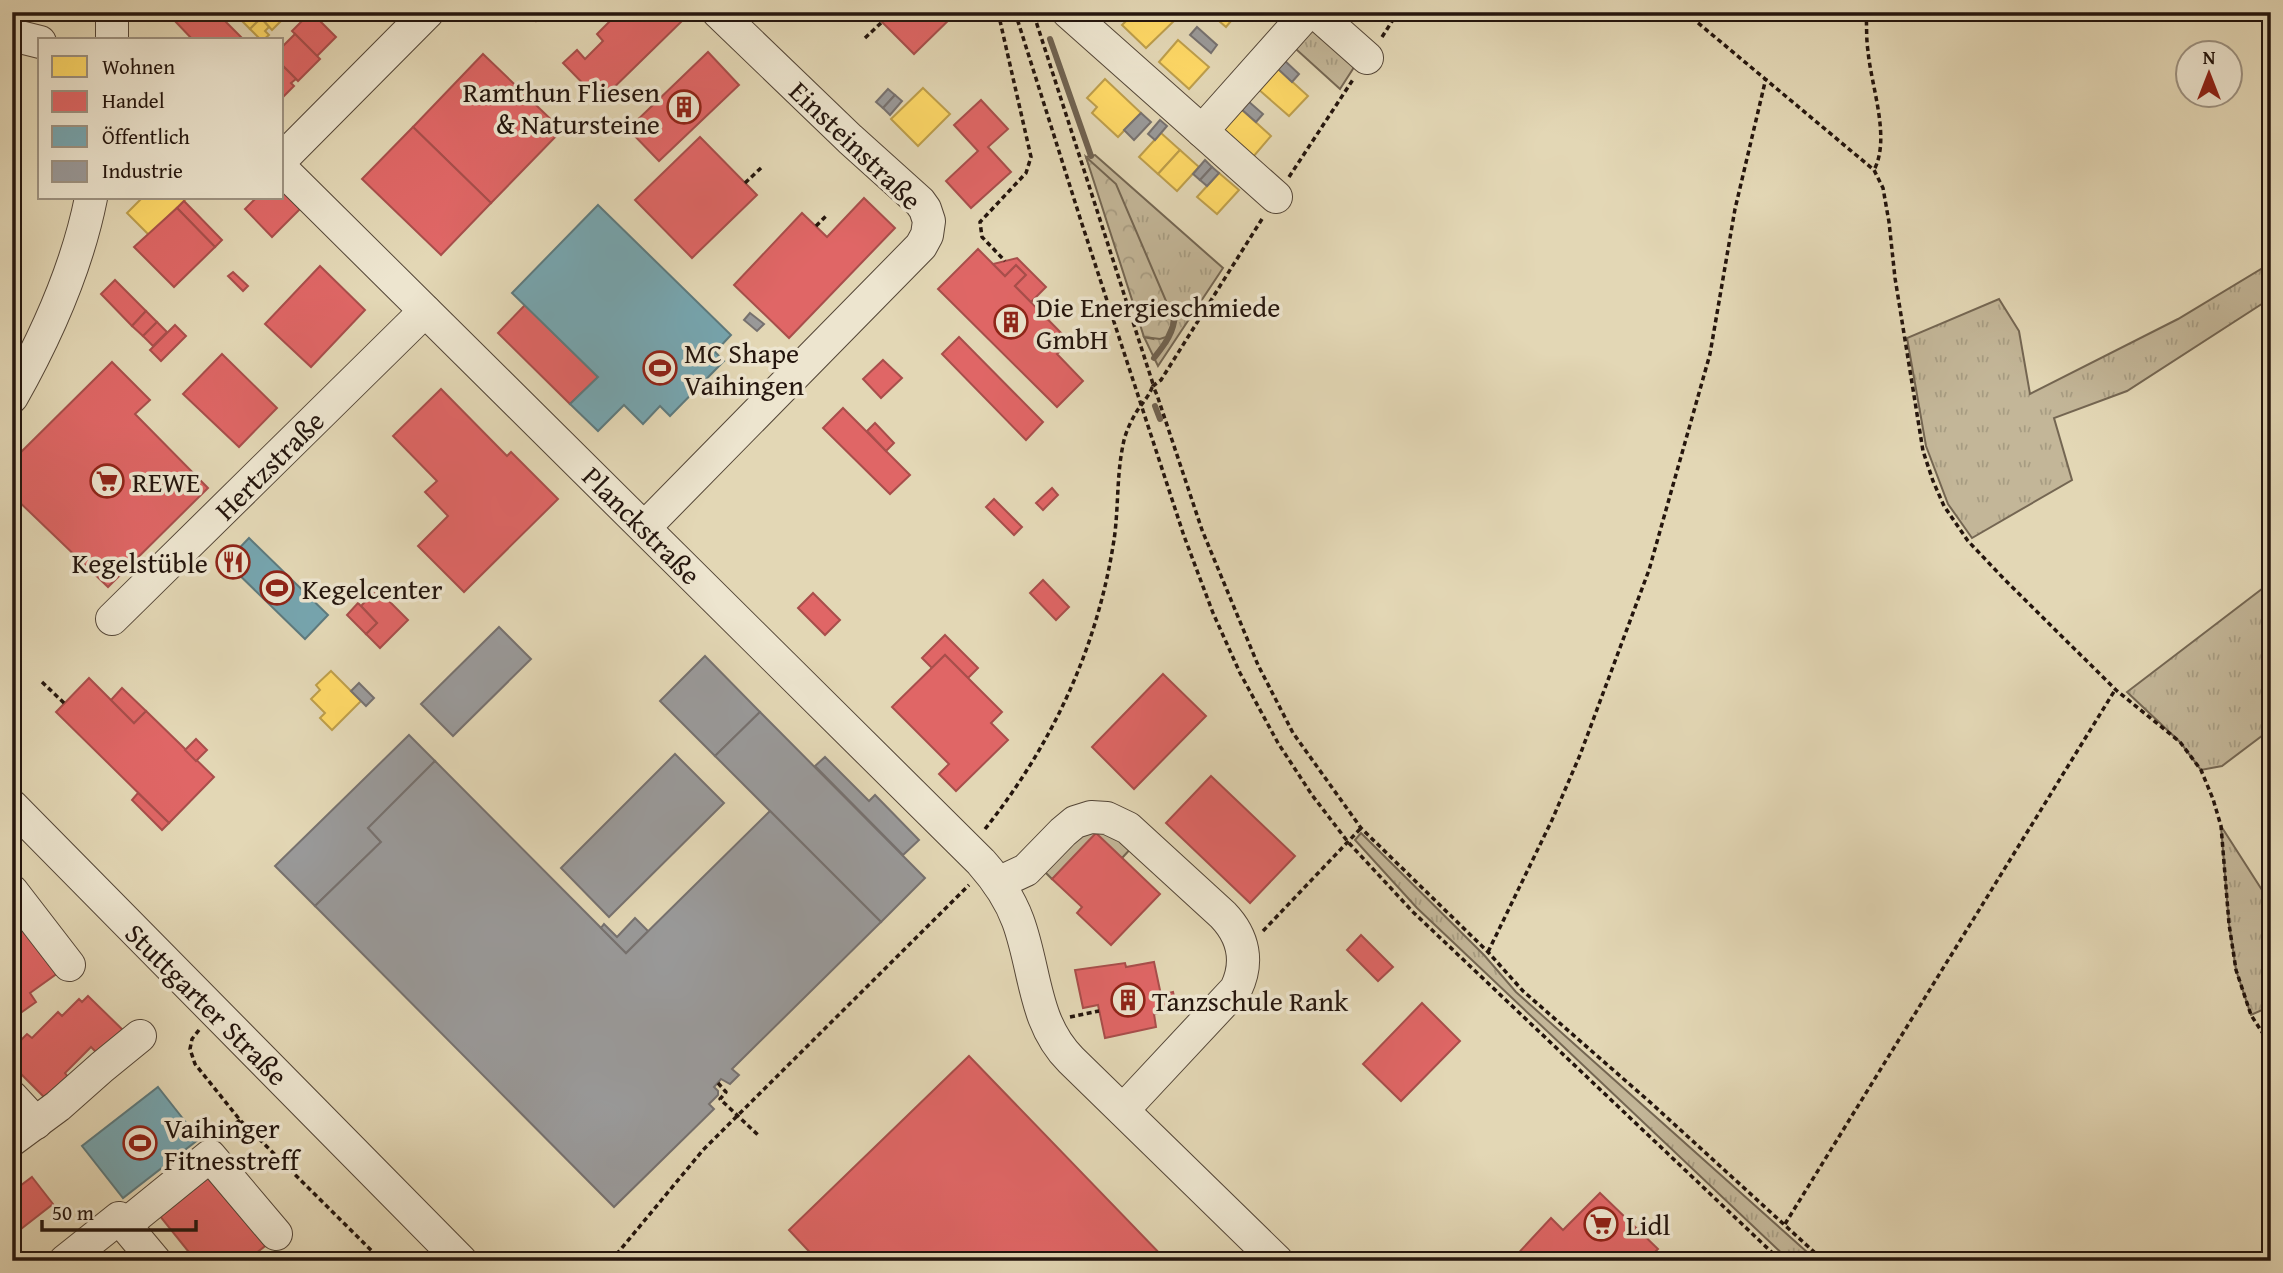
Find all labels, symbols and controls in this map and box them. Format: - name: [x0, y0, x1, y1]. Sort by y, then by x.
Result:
- legend: [38, 38, 284, 200]
- north arrow: [2174, 38, 2244, 108]
- text: N: [2203, 43, 2216, 71]
- text: Wohnen: [102, 51, 175, 82]
- place label: Ramthun Fliesen & Natursteine: [463, 71, 660, 144]
- street label: Einsteinstraße: [780, 71, 932, 219]
- text: Handel: [102, 85, 165, 116]
- building icon: Ramthun Fliesen & Natursteine: [665, 88, 703, 126]
- text: Öffentlich: [102, 121, 190, 152]
- text: Industrie: [102, 155, 183, 186]
- place label: Die Energieschmiede GmbH: [1036, 286, 1280, 359]
- building icon: Die Energieschmiede GmbH: [992, 303, 1030, 341]
- place label: MC Shape Vaihingen: [684, 332, 804, 405]
- sports icon: MC Shape Vaihingen: [641, 349, 679, 387]
- street label: Hertzstraße: [205, 401, 333, 529]
- street label: Planckstraße: [573, 456, 711, 594]
- place label: REWE: [132, 461, 200, 502]
- supermarket icon: REWE: [88, 462, 126, 500]
- place label: Kegelstüble: [72, 542, 208, 583]
- restaurant icon: Kegelstüble: [214, 543, 252, 581]
- place label: Kegelcenter: [302, 568, 443, 609]
- sports icon: Kegelcenter: [258, 569, 296, 607]
- street label: Stuttgarter Straße: [116, 913, 298, 1095]
- place label: Tanzschule Rank: [1152, 980, 1349, 1021]
- building icon: Tanzschule Rank: [1109, 981, 1147, 1019]
- place label: Vaihinger Fitnesstreff: [164, 1107, 302, 1180]
- sports icon: Vaihinger Fitnesstreff: [121, 1124, 159, 1162]
- scale bar: [42, 1189, 196, 1233]
- text: 50 m: [52, 1197, 94, 1228]
- place label: Lidl: [1626, 1204, 1670, 1245]
- supermarket icon: Lidl: [1582, 1205, 1620, 1243]

